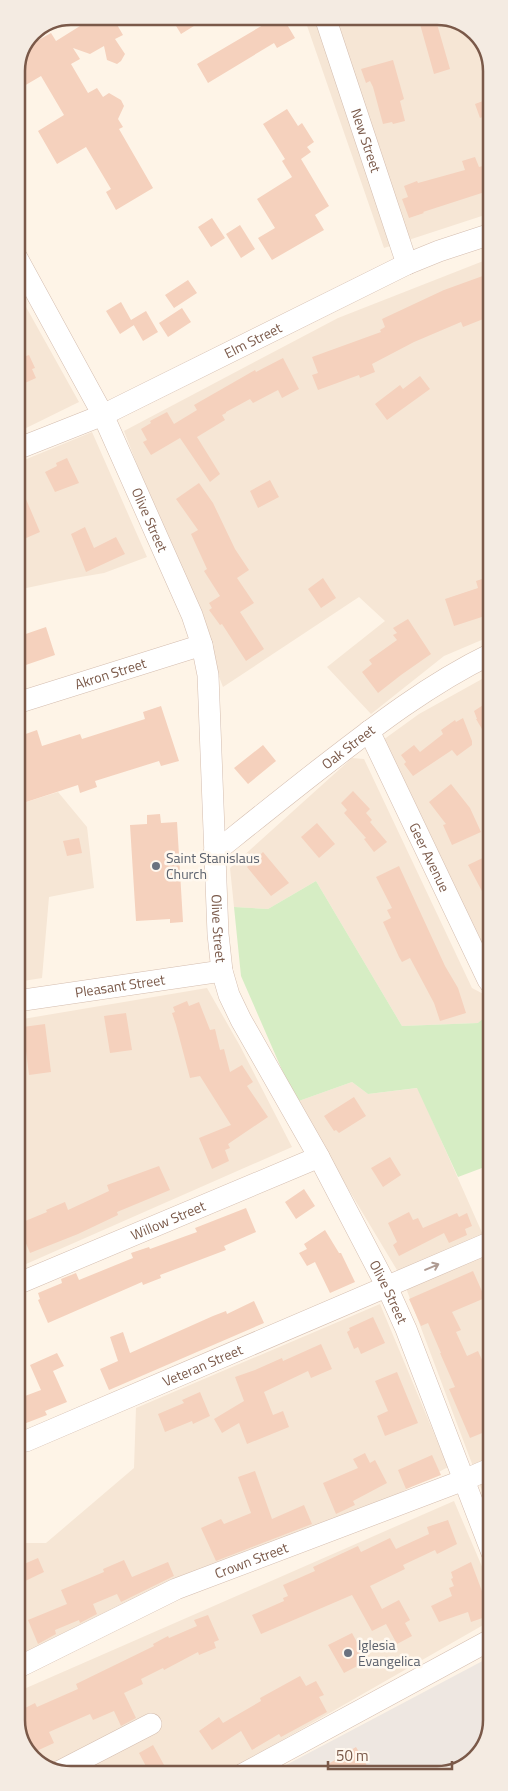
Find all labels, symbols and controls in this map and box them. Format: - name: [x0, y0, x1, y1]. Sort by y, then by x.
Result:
- street label: New Street: [346, 105, 387, 175]
- street label: Elm Street: [220, 317, 285, 363]
- street label: Olive Street: [127, 484, 174, 555]
- street label: Akron Street: [72, 652, 149, 694]
- street label: Oak Street: [317, 719, 379, 774]
- street label: Geer Avenue: [404, 819, 455, 895]
- place label: Saint Stanislaus Church: [166, 847, 260, 884]
- marker: Saint Stanislaus Church: [150, 860, 162, 872]
- street label: Olive Street: [206, 894, 232, 964]
- street label: Pleasant Street: [73, 968, 166, 1002]
- street label: Willow Street: [127, 1195, 209, 1245]
- street label: Olive Street: [365, 1256, 413, 1327]
- one-way arrow: [424, 1262, 439, 1272]
- street label: Veteran Street: [159, 1339, 246, 1391]
- street label: Crown Street: [211, 1537, 291, 1584]
- place label: Iglesia Evangelica: [358, 1634, 420, 1671]
- marker: Iglesia Evangelica: [342, 1647, 354, 1659]
- scale bar: [328, 1738, 452, 1770]
- text: 50 m: [336, 1744, 369, 1767]

